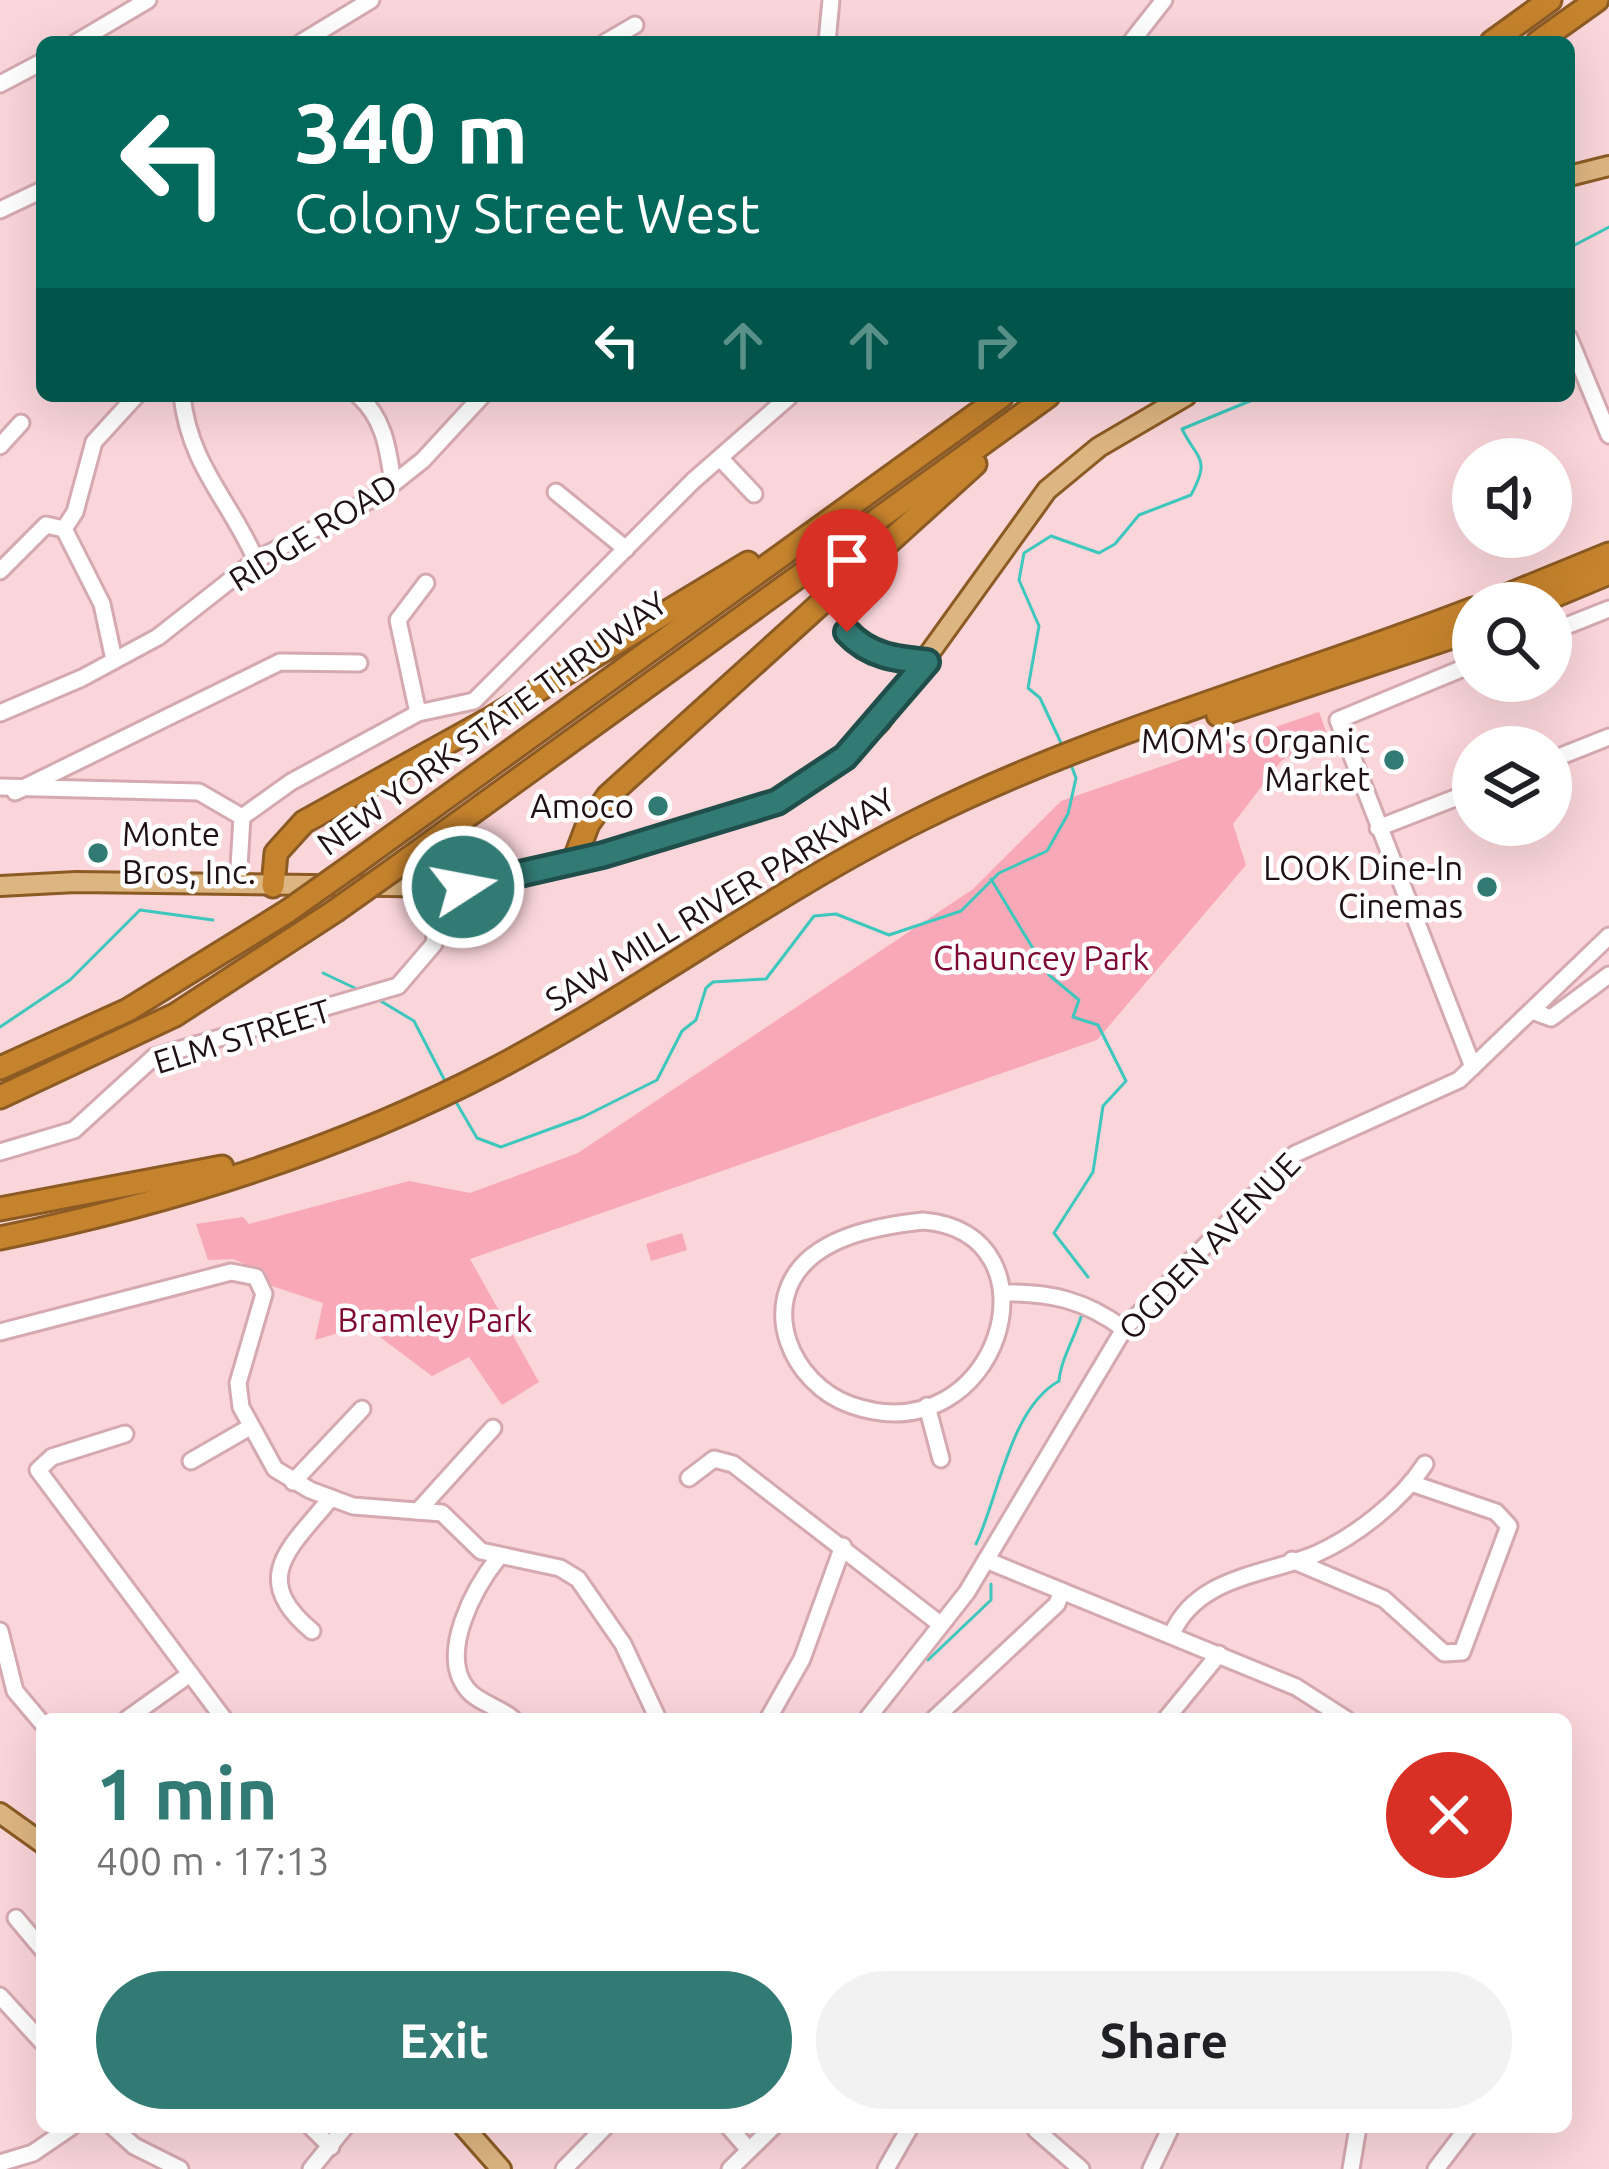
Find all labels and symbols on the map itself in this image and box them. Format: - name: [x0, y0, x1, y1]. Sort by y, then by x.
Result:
- street label: RIDGE ROAD: [222, 465, 403, 598]
- pin: [796, 509, 898, 632]
- street label: NEW YORK STATE THRUWAY: [310, 583, 674, 862]
- place label: MOM's Organic Market: [1141, 722, 1370, 797]
- marker: MOM's Organic Market: [1381, 747, 1407, 773]
- street label: SAW MILL RIVER PARKWAY: [539, 780, 901, 1018]
- place label: Amoco: [530, 787, 634, 824]
- marker: Amoco: [645, 793, 671, 819]
- place label: Monte Bros, Inc.: [122, 815, 256, 890]
- position arrow: [400, 824, 526, 950]
- marker: Monte Bros, Inc.: [85, 840, 111, 866]
- place label: LOOK Dine-In Cinemas: [1263, 849, 1463, 924]
- marker: LOOK Dine-In Cinemas: [1474, 874, 1500, 900]
- park label: Chauncey Park: [933, 939, 1149, 976]
- street label: ELM STREET: [149, 991, 335, 1080]
- street label: OGDEN AVENUE: [1111, 1145, 1307, 1346]
- park label: Bramley Park: [338, 1301, 533, 1338]

